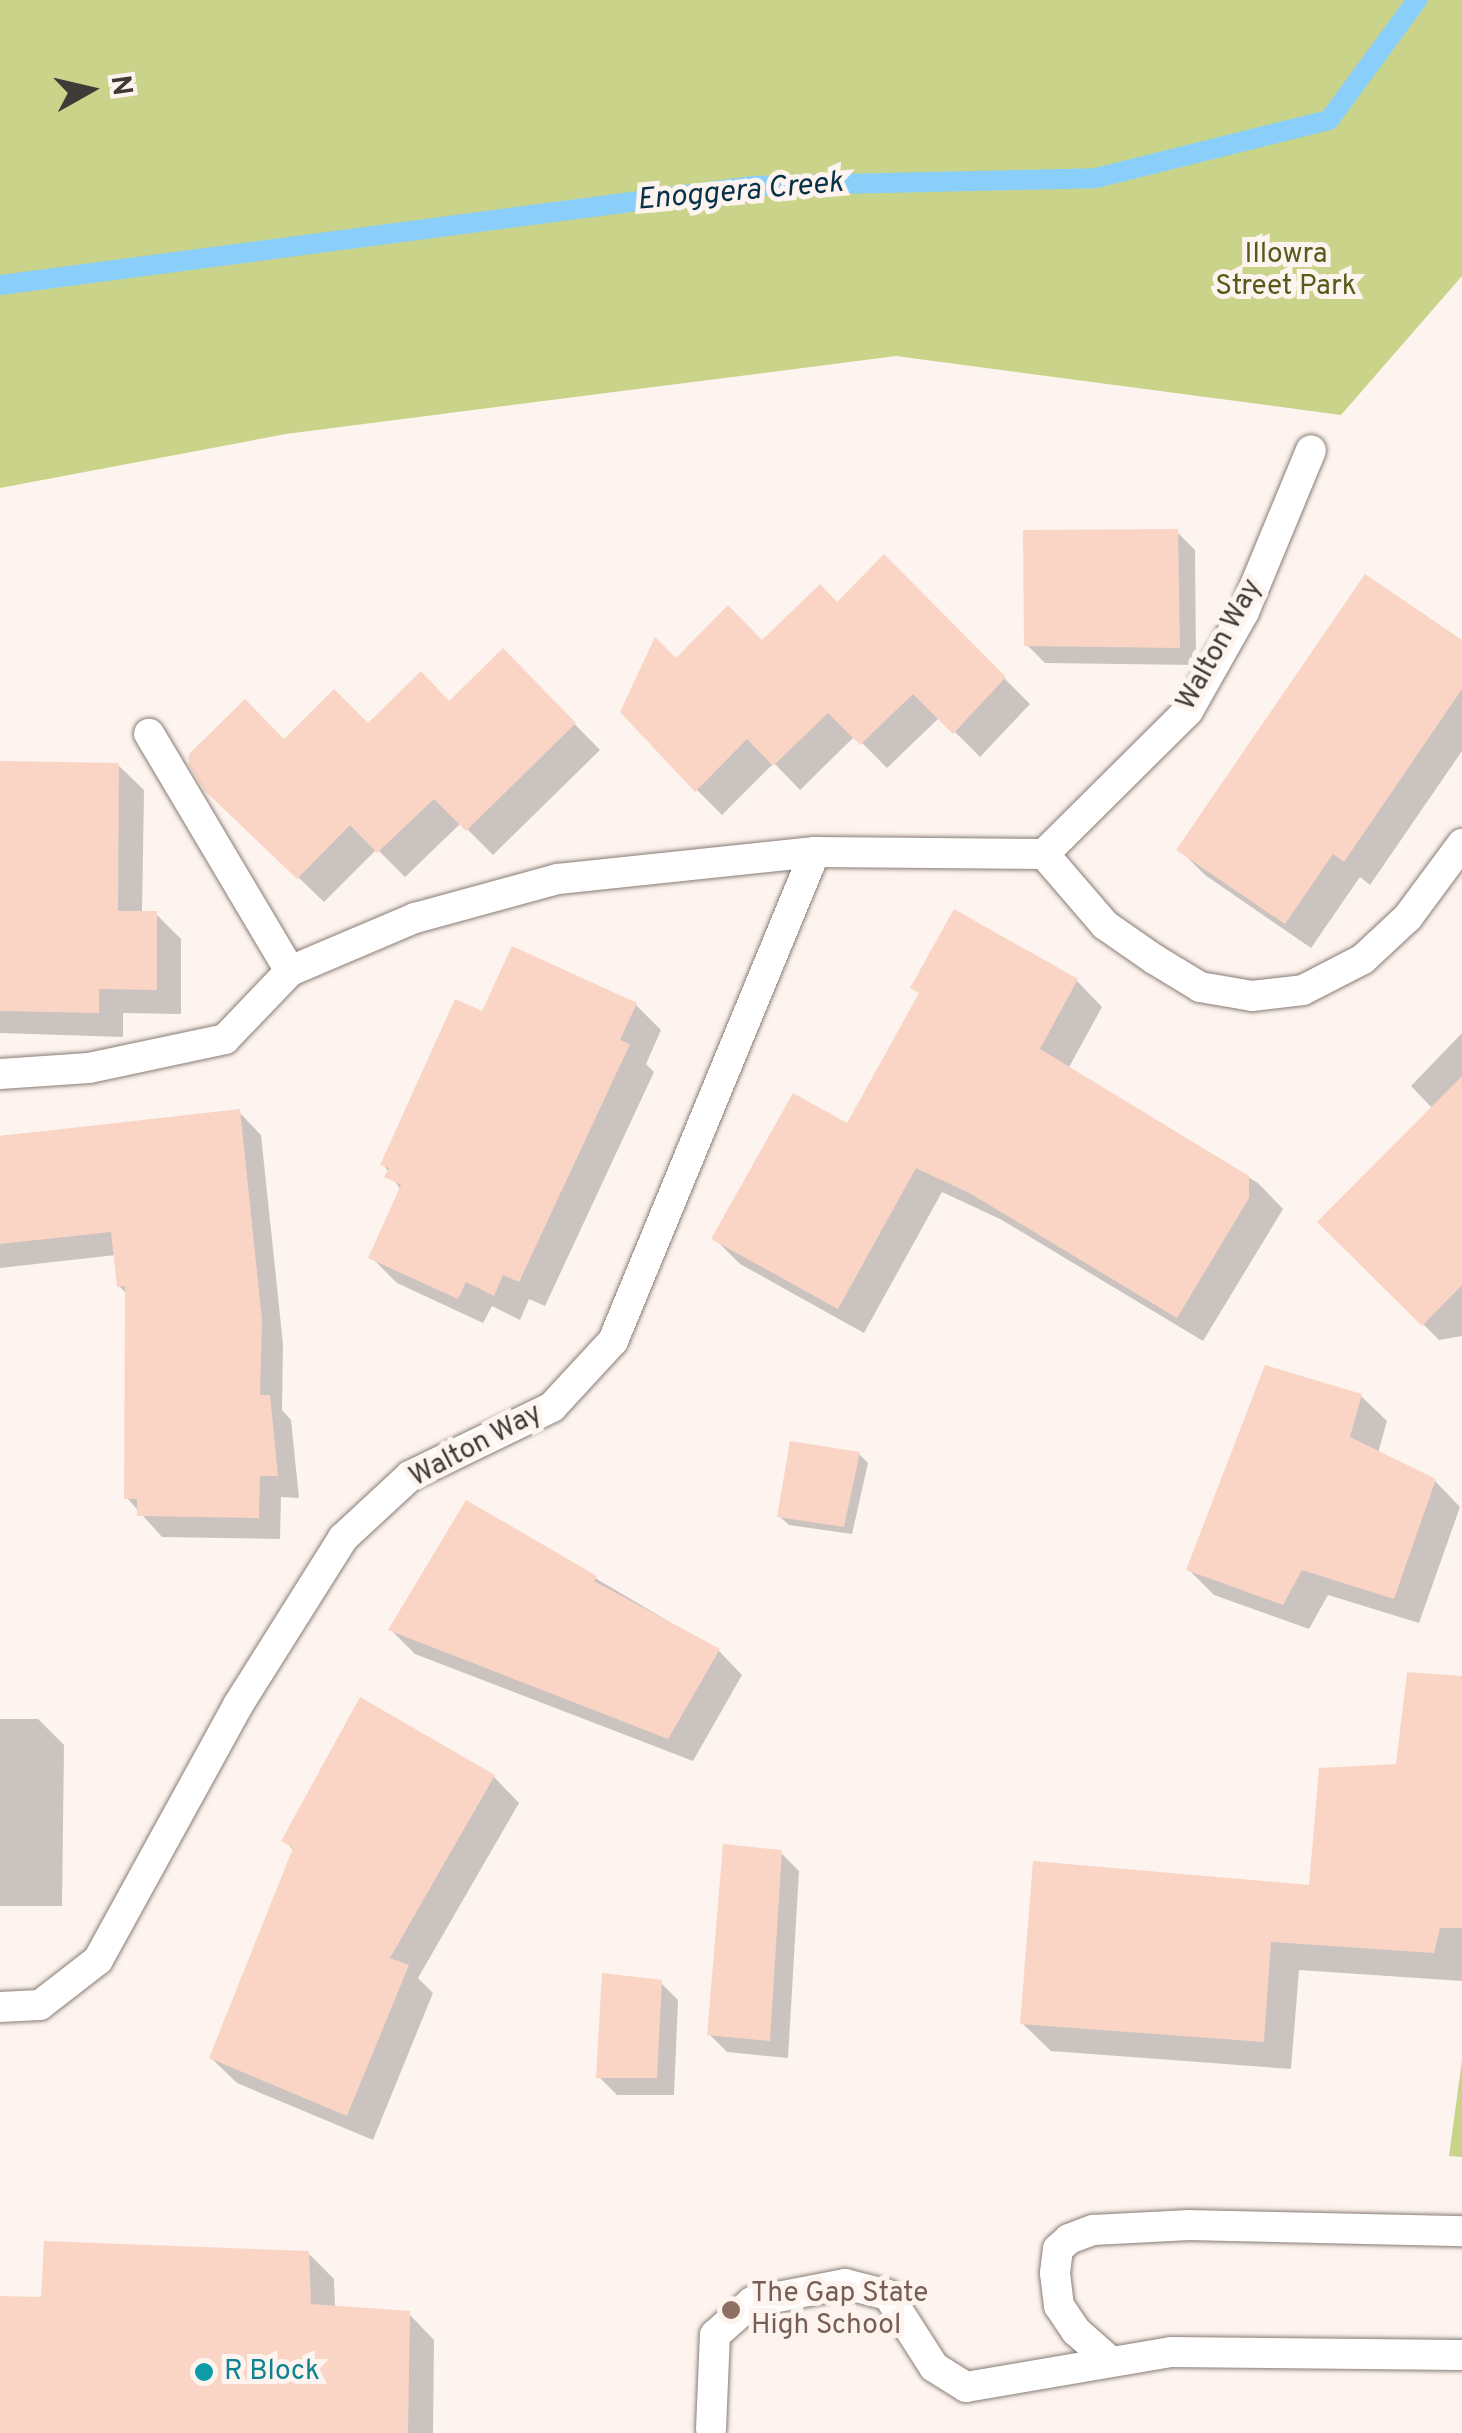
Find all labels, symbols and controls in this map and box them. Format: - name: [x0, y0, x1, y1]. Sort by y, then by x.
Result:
- north arrow: [40, 40, 140, 140]
- text: N: [100, 73, 139, 98]
- water label: Enoggera Creek: [636, 166, 844, 220]
- park label: Illowra Street Park: [1215, 238, 1357, 304]
- street label: Walton Way: [1170, 573, 1270, 717]
- street label: Walton Way: [404, 1397, 548, 1495]
- place label: The Gap State High School: [751, 2277, 928, 2343]
- marker: The Gap State High School: [720, 2299, 742, 2321]
- place label: R Block: [224, 2355, 320, 2389]
- marker: R Block: [193, 2361, 215, 2383]

